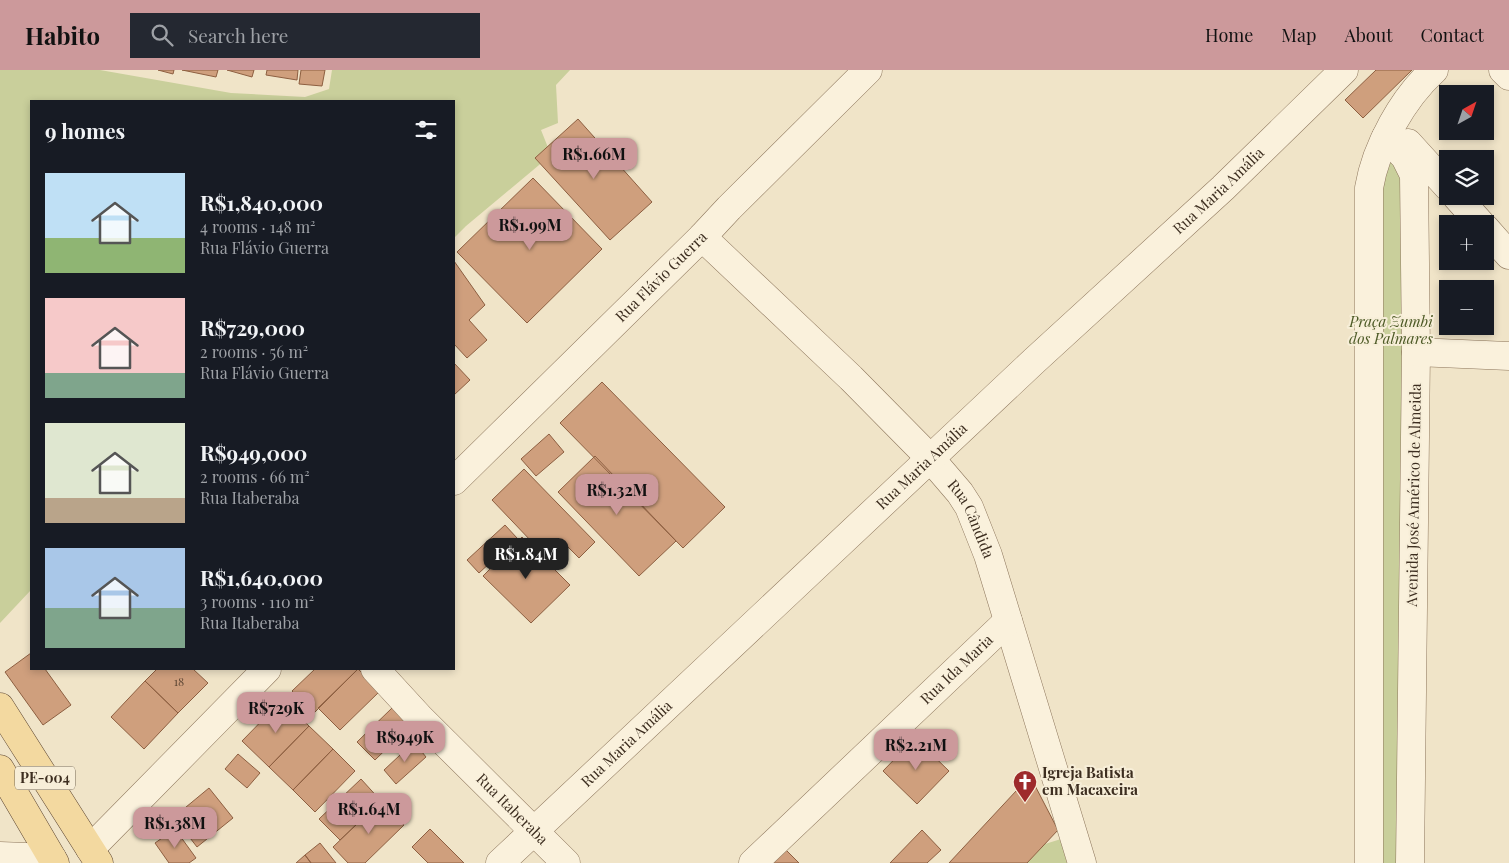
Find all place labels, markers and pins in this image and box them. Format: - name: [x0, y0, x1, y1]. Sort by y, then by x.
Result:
- pin: R$1.66M: [548, 138, 640, 180]
- pin: R$1.99M: [484, 208, 576, 251]
- pin: R$1.32M: [571, 474, 663, 516]
- pin: R$1.84M: [480, 538, 572, 580]
- pin: R$729K: [235, 692, 317, 734]
- pin: R$949K: [364, 720, 446, 763]
- pin: R$2.21M: [870, 728, 962, 771]
- place label: Igreja Batista em Macaxeira: [1042, 762, 1138, 799]
- church icon: Igreja Batista em Macaxeira: [1012, 769, 1038, 803]
- pin: R$1.64M: [323, 792, 415, 835]
- pin: R$1.38M: [129, 806, 221, 849]

